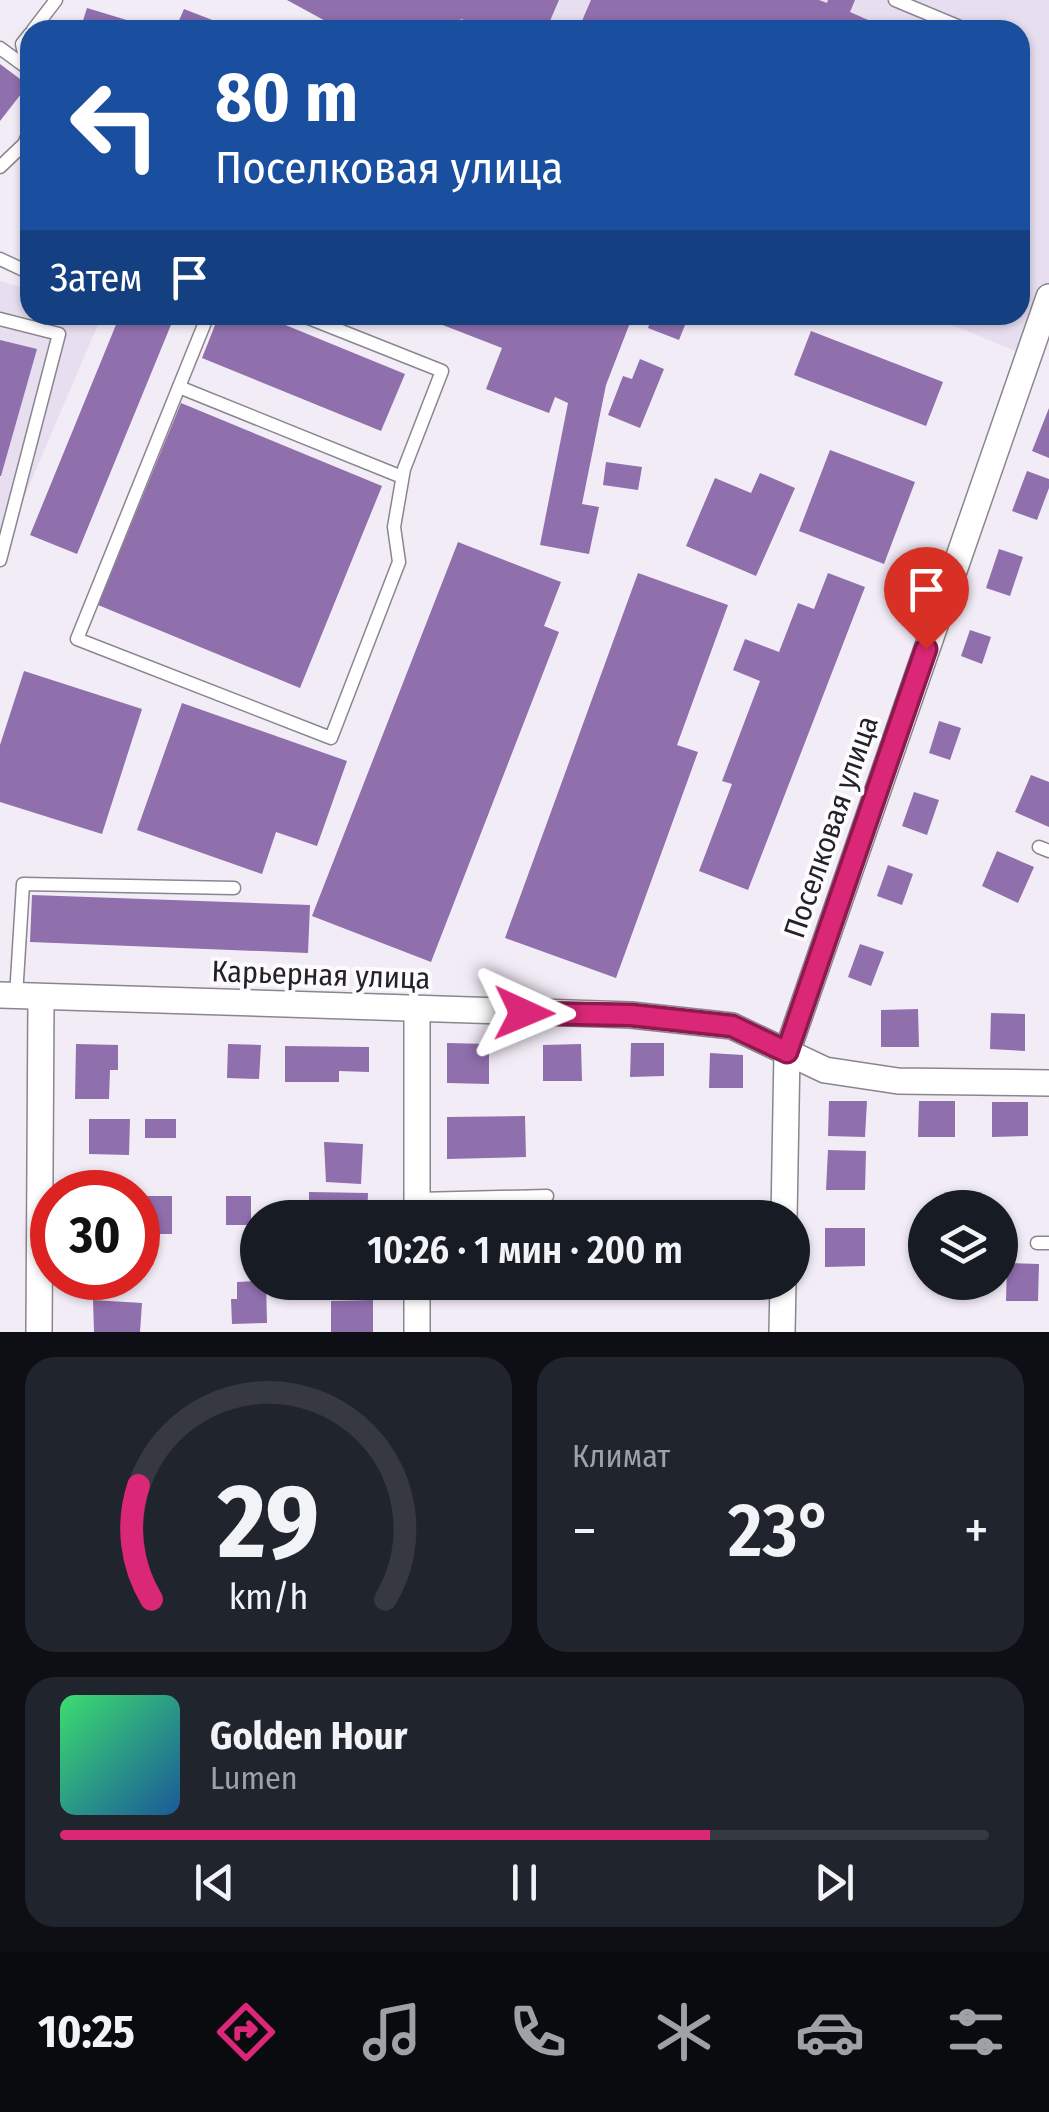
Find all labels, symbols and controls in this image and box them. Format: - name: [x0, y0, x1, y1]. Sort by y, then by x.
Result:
- text: 80 m: [215, 56, 358, 140]
- icon: left: [50, 60, 180, 190]
- text: Поселковая улица: [215, 141, 563, 195]
- icon: arrive: [162, 250, 217, 305]
- text: Затем: [50, 255, 142, 301]
- pin: [884, 547, 969, 650]
- icon: arrive: [899, 562, 954, 617]
- street label: Поселковая улица: [776, 711, 886, 943]
- street label: Карьерная улица: [211, 953, 431, 997]
- position arrow: [472, 961, 576, 1065]
- speed limit sign: 30: [30, 1170, 160, 1300]
- map controls: [908, 1190, 1018, 1300]
- button: layers: [908, 1190, 1018, 1300]
- text: 10:26 · 1 мин · 200 m: [367, 1227, 683, 1273]
- text: Климат: [572, 1437, 670, 1475]
- text: 29: [217, 1460, 319, 1585]
- text: 23°: [728, 1486, 833, 1576]
- text: −: [572, 1498, 597, 1564]
- text: +: [964, 1498, 989, 1564]
- text: km/h: [229, 1576, 308, 1618]
- text: Golden Hour: [210, 1713, 408, 1759]
- text: Lumen: [210, 1759, 298, 1797]
- icon: previous: [187, 1855, 242, 1910]
- icon: pause: [497, 1855, 552, 1910]
- icon: next: [807, 1855, 862, 1910]
- icon: directions: [211, 1997, 281, 2067]
- icon: music: [357, 1997, 427, 2067]
- icon: phone: [503, 1997, 573, 2067]
- icon: climate: [649, 1997, 719, 2067]
- icon: car: [795, 1997, 865, 2067]
- icon: filters: [941, 1997, 1011, 2067]
- text: 10:25: [38, 2005, 135, 2059]

